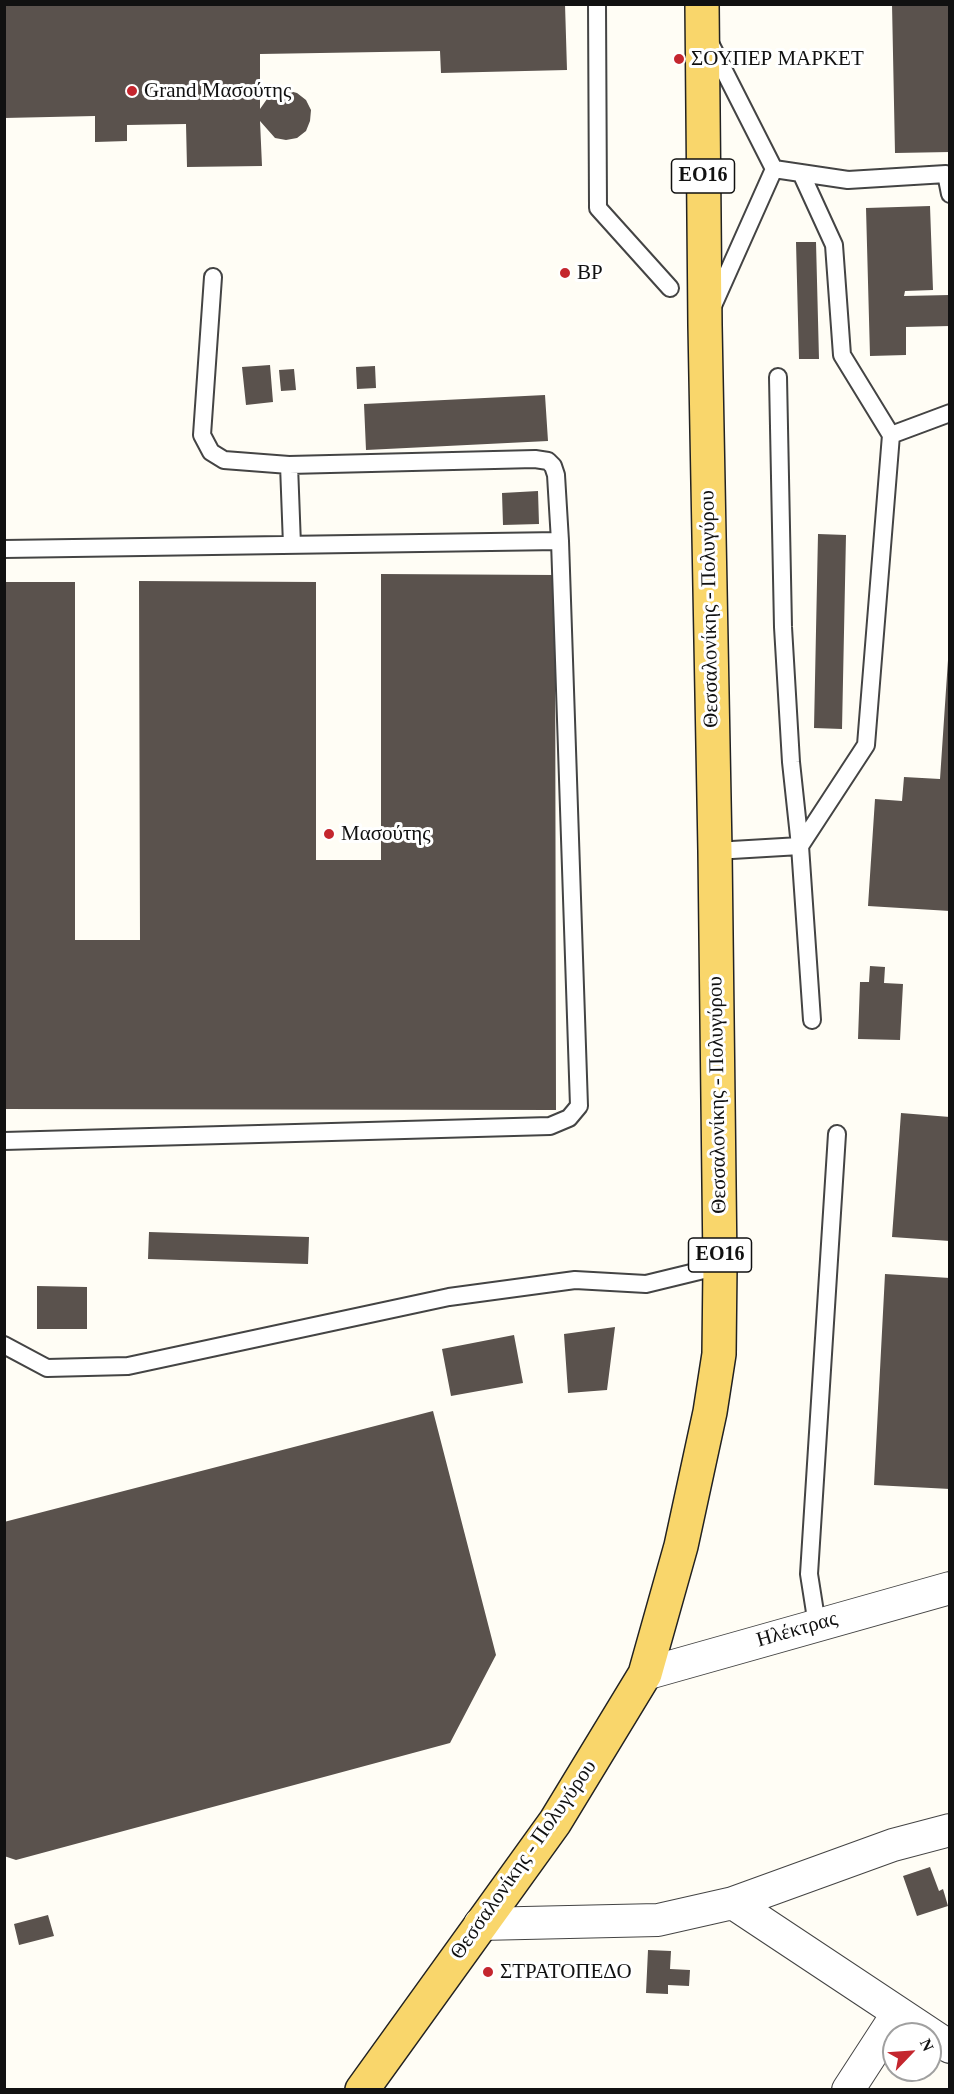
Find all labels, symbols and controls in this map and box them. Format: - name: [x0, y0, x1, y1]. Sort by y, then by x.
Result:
- place label: ΣΟΥΠΕΡ ΜΑΡΚΕΤ: [691, 46, 864, 72]
- marker: ΣΟΥΠΕΡ ΜΑΡΚΕΤ: [672, 52, 686, 66]
- place label: Grand Μασούτης: [144, 78, 291, 104]
- marker: Grand Μασούτης: [125, 84, 139, 98]
- road number: ΕΟ16: [672, 159, 734, 193]
- place label: BP: [577, 260, 603, 286]
- marker: BP: [558, 266, 572, 280]
- street label: Θεσσαλονίκης - Πολυγύρου: [695, 490, 725, 728]
- place label: Μασούτης: [341, 821, 431, 847]
- marker: Μασούτης: [322, 827, 336, 841]
- street label: Θεσσαλονίκης - Πολυγύρου: [703, 976, 733, 1214]
- road number: ΕΟ16: [688, 1238, 752, 1272]
- street label: Ηλέκτρας: [754, 1606, 840, 1654]
- street label: Θεσσαλονίκης - Πολυγύρου: [445, 1755, 603, 1965]
- place label: ΣΤΡΑΤΟΠΕΔΟ: [500, 1959, 632, 1985]
- marker: ΣΤΡΑΤΟΠΕΔΟ: [481, 1965, 495, 1979]
- north arrow: [882, 2022, 942, 2082]
- text: N: [917, 2036, 937, 2054]

